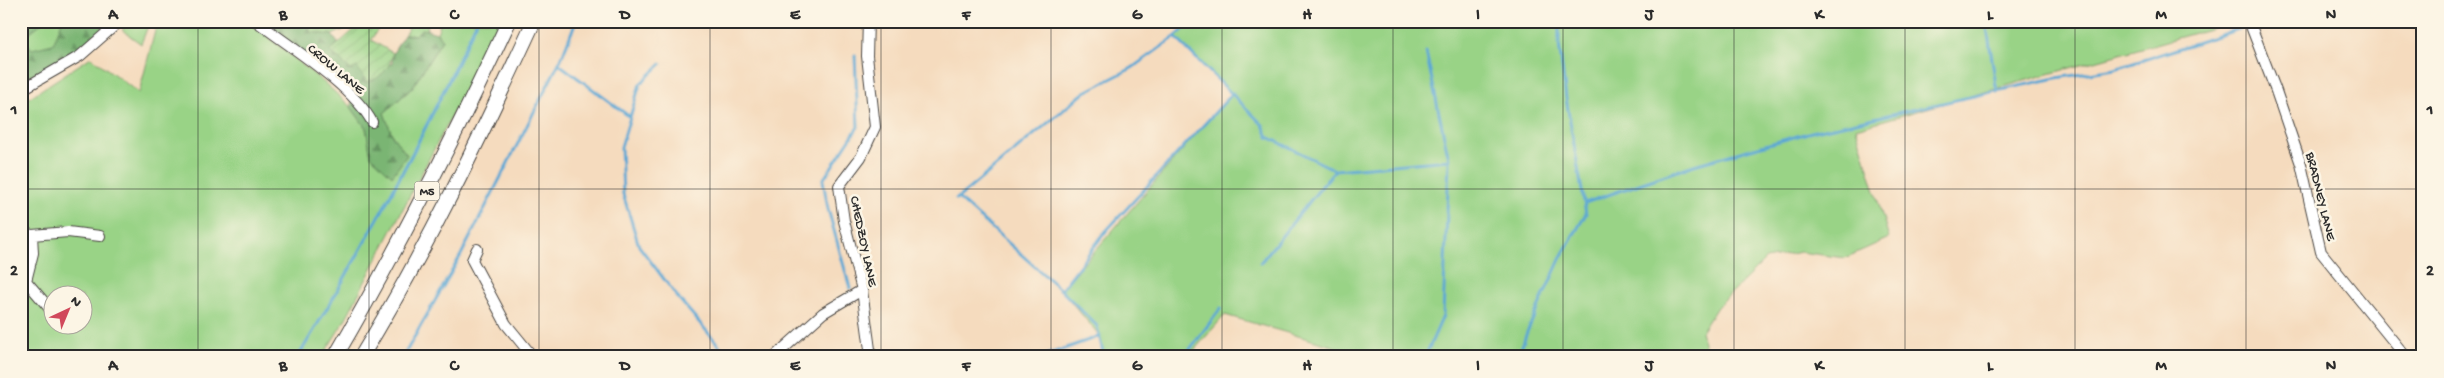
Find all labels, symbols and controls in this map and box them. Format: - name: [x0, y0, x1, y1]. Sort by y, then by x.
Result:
- text: A: [107, 7, 119, 26]
- text: B: [278, 7, 288, 26]
- text: C: [449, 7, 460, 26]
- text: D: [618, 7, 631, 26]
- text: E: [790, 7, 801, 26]
- text: F: [961, 7, 972, 26]
- text: G: [1132, 7, 1143, 26]
- text: H: [1302, 7, 1312, 26]
- text: I: [1476, 7, 1480, 26]
- text: J: [1644, 7, 1655, 26]
- text: K: [1814, 7, 1826, 26]
- text: L: [1987, 7, 1994, 26]
- text: M: [2155, 7, 2167, 26]
- text: N: [2326, 7, 2337, 26]
- street label: CROW LANE: [303, 41, 369, 100]
- text: 1: [10, 102, 17, 121]
- text: 1: [2426, 102, 2433, 121]
- street label: BRADNEY LANE: [2300, 150, 2339, 244]
- road number: M5: [414, 182, 440, 200]
- street label: CHEDZOY LANE: [845, 195, 881, 290]
- text: 2: [10, 263, 18, 282]
- text: 2: [2426, 263, 2434, 282]
- north arrow: [42, 286, 92, 336]
- text: N: [66, 293, 84, 312]
- text: A: [107, 358, 119, 377]
- text: B: [278, 358, 288, 377]
- text: C: [449, 358, 460, 377]
- text: D: [618, 358, 631, 377]
- text: E: [790, 358, 801, 377]
- text: F: [961, 358, 972, 377]
- text: G: [1132, 358, 1143, 377]
- text: H: [1302, 358, 1312, 377]
- text: I: [1476, 358, 1480, 377]
- text: J: [1644, 358, 1655, 377]
- text: K: [1814, 358, 1826, 377]
- text: L: [1987, 358, 1994, 377]
- text: M: [2155, 358, 2167, 377]
- text: N: [2326, 358, 2337, 377]

